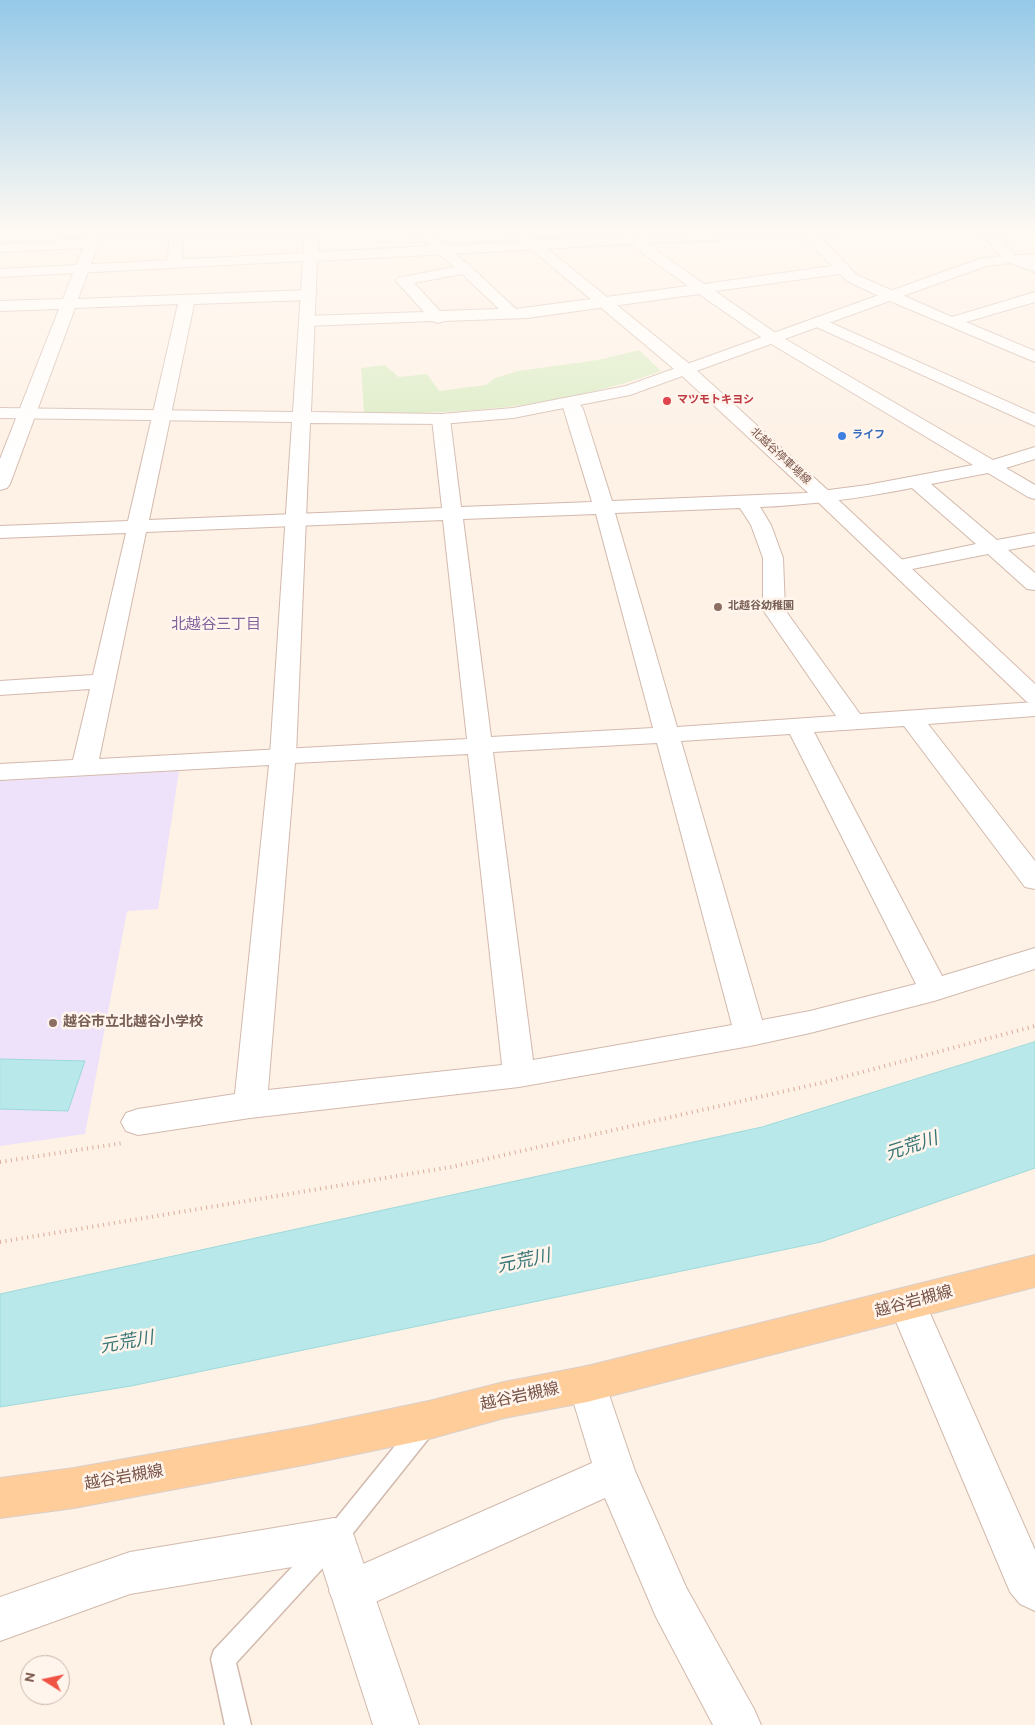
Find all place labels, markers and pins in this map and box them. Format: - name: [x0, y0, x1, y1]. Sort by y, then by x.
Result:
- place label: マツモトキヨシ: [677, 394, 754, 408]
- marker: マツモトキヨシ: [661, 395, 673, 407]
- place label: ライフ: [852, 429, 885, 443]
- marker: ライフ: [836, 430, 848, 442]
- place label: 北越谷幼稚園: [728, 600, 794, 614]
- marker: 北越谷幼稚園: [712, 601, 724, 613]
- place label: 越谷市立北越谷小学校: [63, 1015, 203, 1031]
- marker: 越谷市立北越谷小学校: [47, 1017, 59, 1029]

